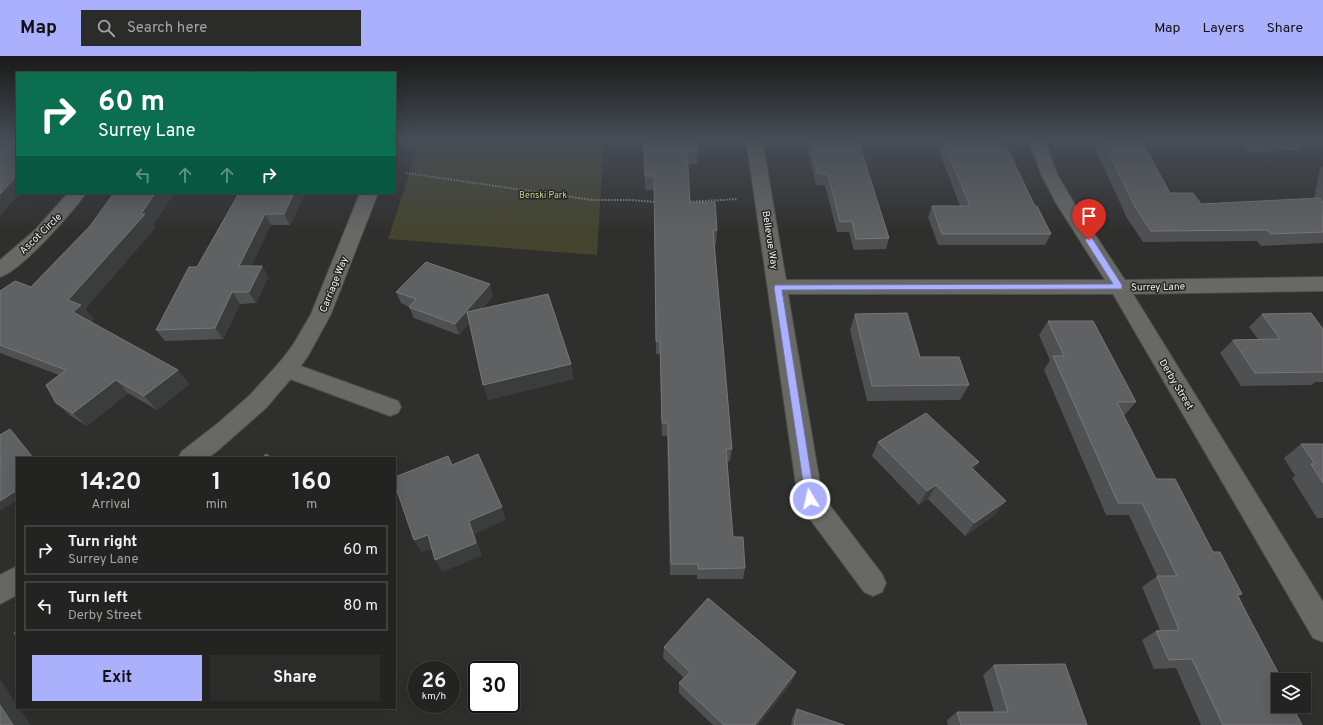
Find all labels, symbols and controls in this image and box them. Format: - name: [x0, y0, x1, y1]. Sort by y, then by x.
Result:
- search box: [81, 10, 361, 46]
- text: Map: [20, 16, 57, 40]
- icon: search: [95, 17, 117, 39]
- text: Search here: [127, 19, 207, 38]
- text: Map: [1154, 20, 1180, 37]
- text: Layers: [1202, 20, 1244, 37]
- text: Share: [1266, 20, 1303, 37]
- text: 60 m: [98, 85, 165, 121]
- icon: right: [32, 88, 84, 140]
- text: Surrey Lane: [98, 120, 195, 143]
- icon: left: [132, 164, 154, 186]
- icon: ahead: [174, 164, 196, 186]
- icon: ahead: [216, 164, 238, 186]
- icon: right: [258, 164, 280, 186]
- park label: Benski Park: [519, 190, 567, 201]
- pin: [1072, 199, 1106, 240]
- icon: arrive: [1078, 205, 1100, 227]
- street label: Bellevue Way: [758, 210, 781, 271]
- street label: Ascot Circle: [17, 211, 65, 257]
- street label: Carriage Way: [317, 255, 352, 314]
- street label: Surrey Lane: [1131, 281, 1185, 294]
- street label: Derby Street: [1156, 357, 1196, 413]
- text: 14:20: [80, 468, 142, 498]
- text: 1: [212, 468, 221, 498]
- text: 160: [292, 468, 332, 498]
- position arrow: [789, 478, 831, 520]
- text: Arrival: [92, 497, 130, 513]
- text: min: [206, 497, 227, 513]
- text: m: [306, 497, 317, 513]
- text: Turn right: [68, 533, 137, 552]
- icon: right: [34, 539, 56, 561]
- text: 60 m: [343, 541, 378, 560]
- text: Surrey Lane: [68, 552, 138, 568]
- text: Turn left: [68, 589, 128, 608]
- icon: left: [34, 595, 56, 617]
- text: 80 m: [343, 597, 378, 616]
- text: Derby Street: [68, 608, 142, 624]
- button: Exit: [32, 655, 202, 701]
- button: Share: [210, 655, 380, 701]
- speed limit sign: 30: [468, 661, 520, 713]
- text: 26: [422, 669, 446, 695]
- map controls: [1271, 673, 1311, 713]
- button: layers: [1271, 673, 1311, 713]
- text: km/h: [422, 690, 446, 703]

